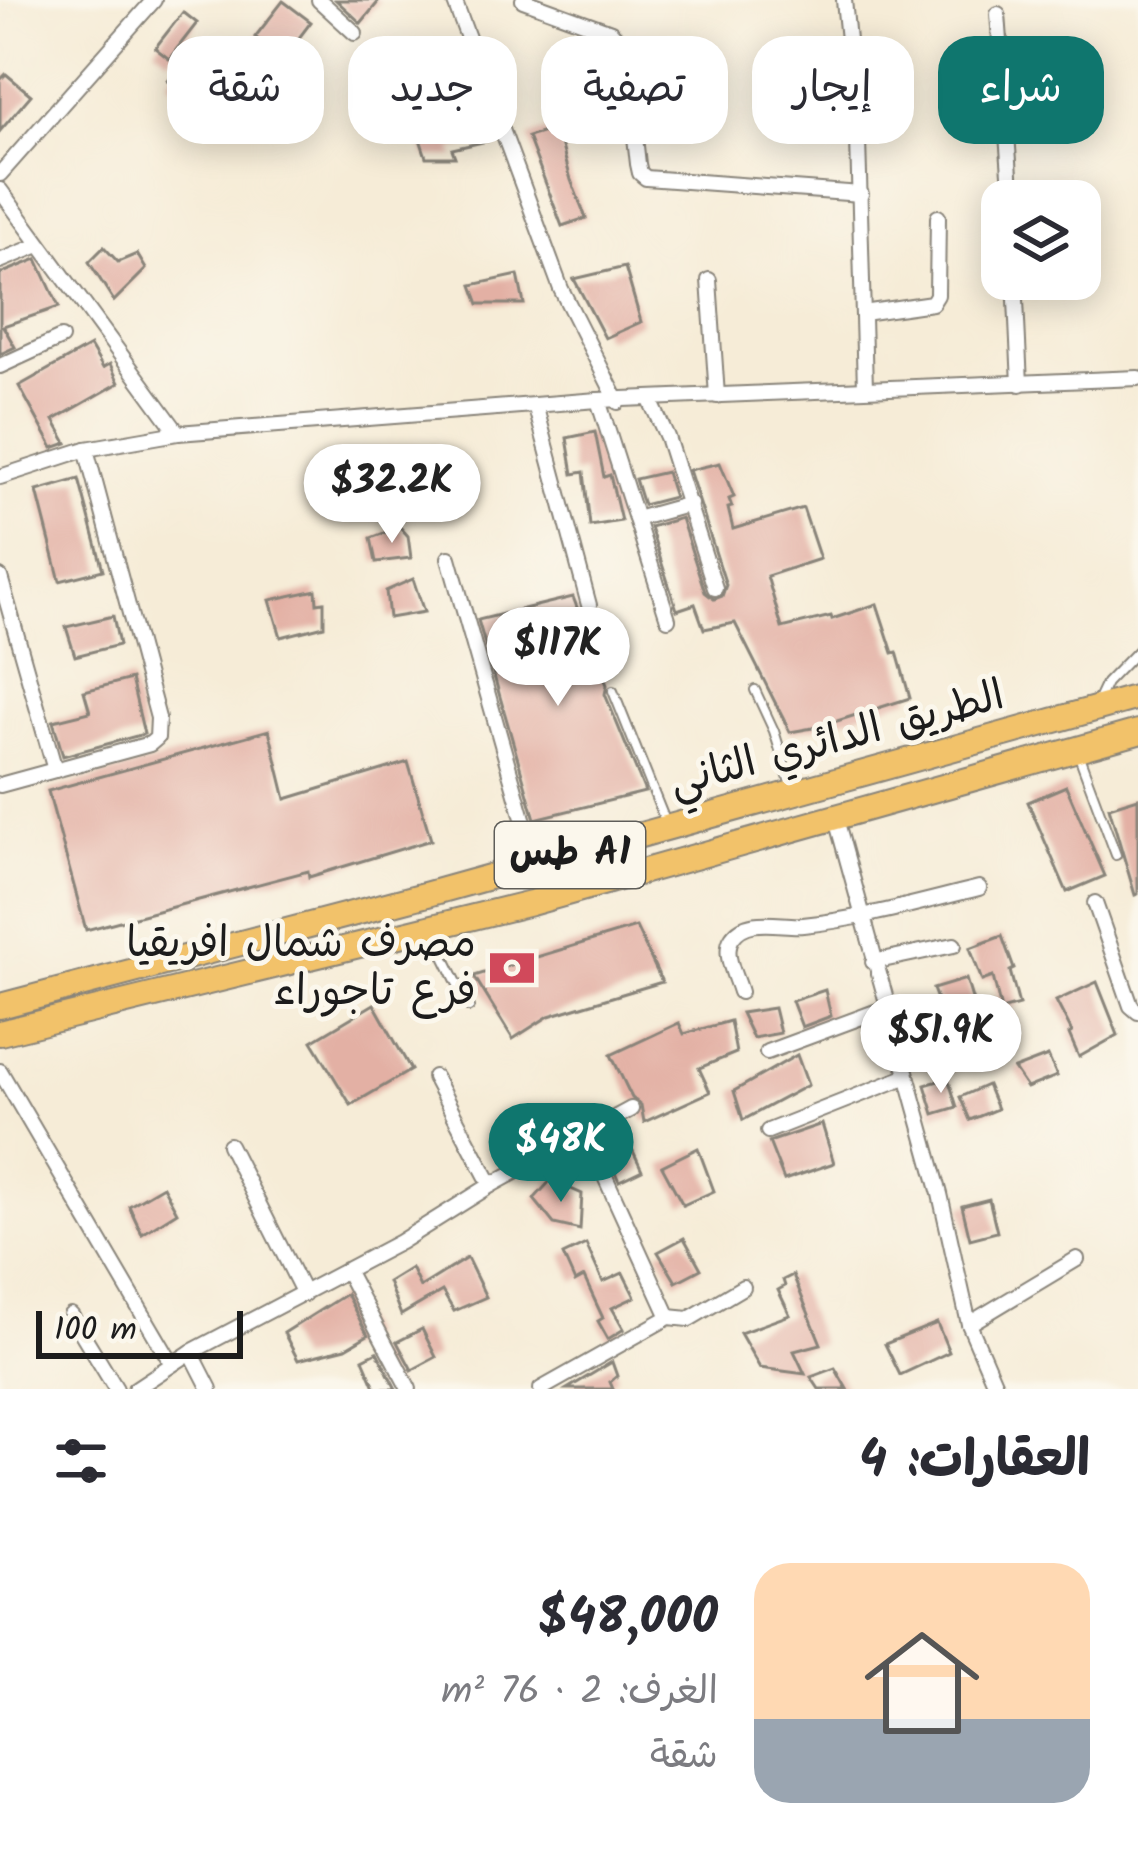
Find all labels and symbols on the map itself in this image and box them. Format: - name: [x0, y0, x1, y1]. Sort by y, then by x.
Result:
- pin: $32.2K: [294, 444, 490, 546]
- pin: $117K: [474, 607, 642, 709]
- street label: الطريق الدائري الثاني: [662, 663, 1012, 817]
- road number: طس A1: [495, 822, 645, 888]
- place label: مصرف شمال افريقيا فرع تاجوراء: [126, 911, 476, 1026]
- bank icon: مصرف شمال افريقيا فرع تاجوراء: [487, 943, 537, 993]
- pin: $51.9K: [843, 994, 1039, 1096]
- pin: $48K: [490, 1103, 632, 1205]
- scale bar: [36, 1305, 243, 1358]

